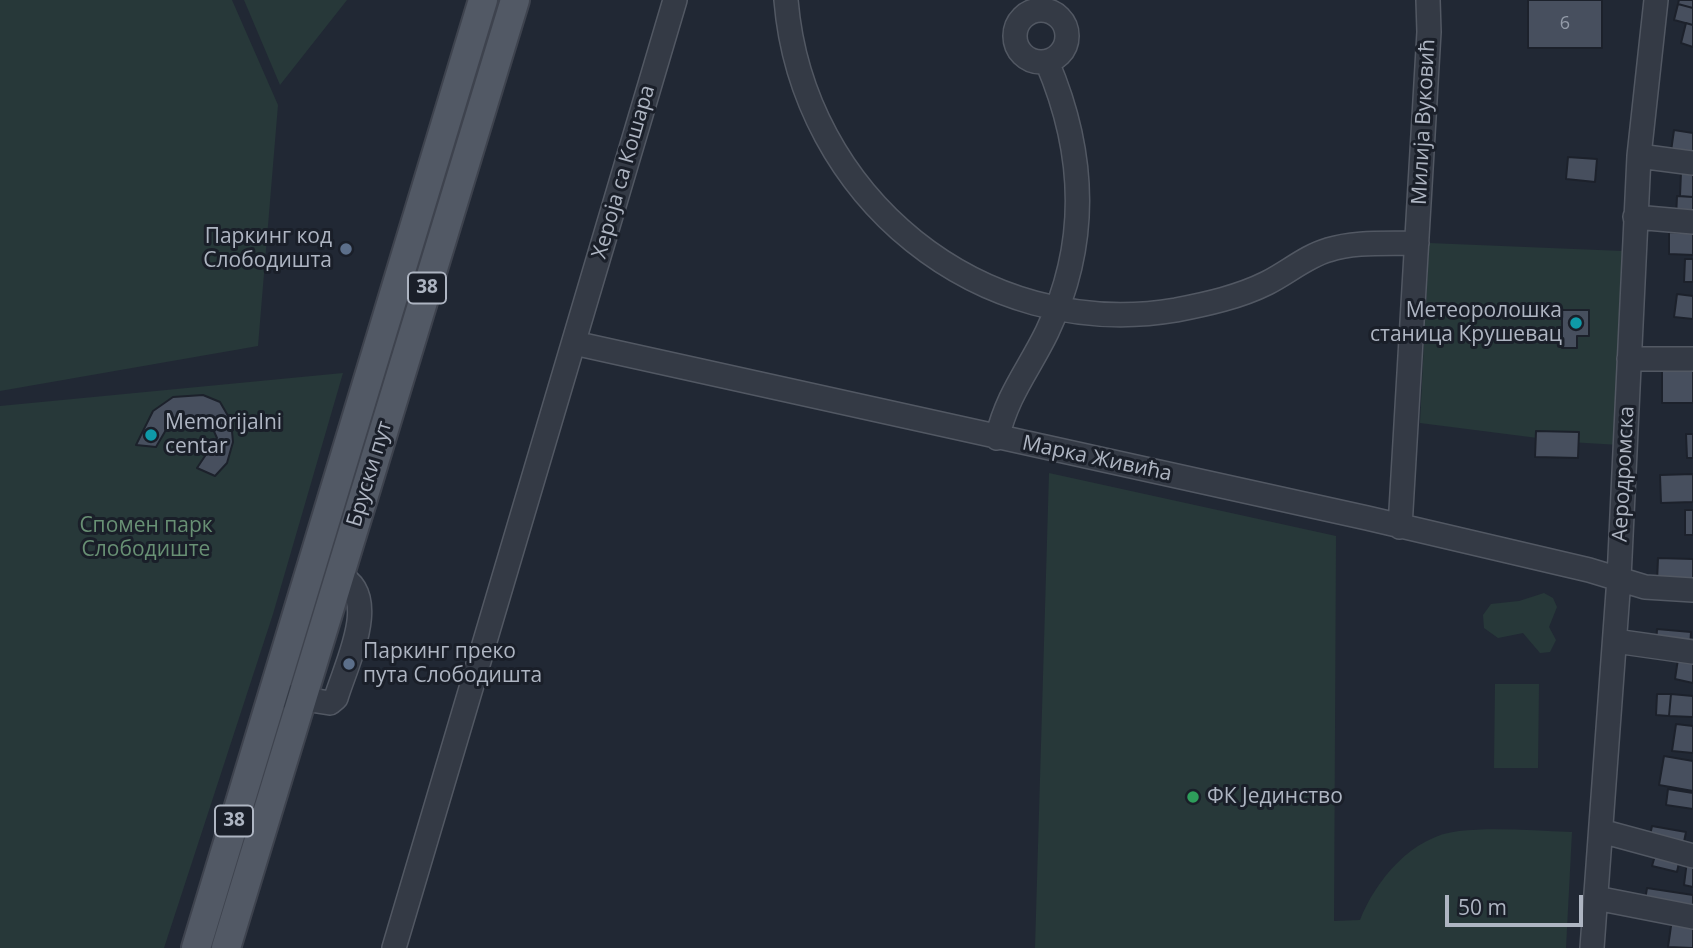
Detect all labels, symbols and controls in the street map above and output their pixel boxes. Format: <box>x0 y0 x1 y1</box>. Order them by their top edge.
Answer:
house number: 6 <box>1560 13 1570 35</box>
street label: Милија Вуковић <box>1407 39 1441 205</box>
street label: Хероја са Кошара <box>587 82 661 262</box>
place label: Паркинг код Слободишта <box>203 224 332 274</box>
marker: Паркинг код Слободишта <box>338 241 354 257</box>
road number: 38 <box>408 272 446 304</box>
place label: Метеоролошка станица Крушевац <box>1370 298 1562 348</box>
marker: Метеоролошка станица Крушевац <box>1568 315 1584 331</box>
street label: Аеродромска <box>1608 405 1640 543</box>
place label: Memorijalni centar <box>165 410 282 460</box>
street label: Бруски пут <box>342 418 398 530</box>
marker: Memorijalni centar <box>143 427 159 443</box>
street label: Марка Живића <box>1020 431 1174 487</box>
park label: Спомен парк Слободиште <box>79 513 213 563</box>
place label: Паркинг преко пута Слободишта <box>363 639 542 689</box>
marker: Паркинг преко пута Слободишта <box>341 656 357 672</box>
place label: ФК Јединство <box>1207 784 1343 810</box>
marker: ФК Јединство <box>1185 789 1201 805</box>
road number: 38 <box>215 806 253 836</box>
scale bar <box>1448 881 1586 925</box>
text: 50 m <box>1458 893 1507 921</box>

